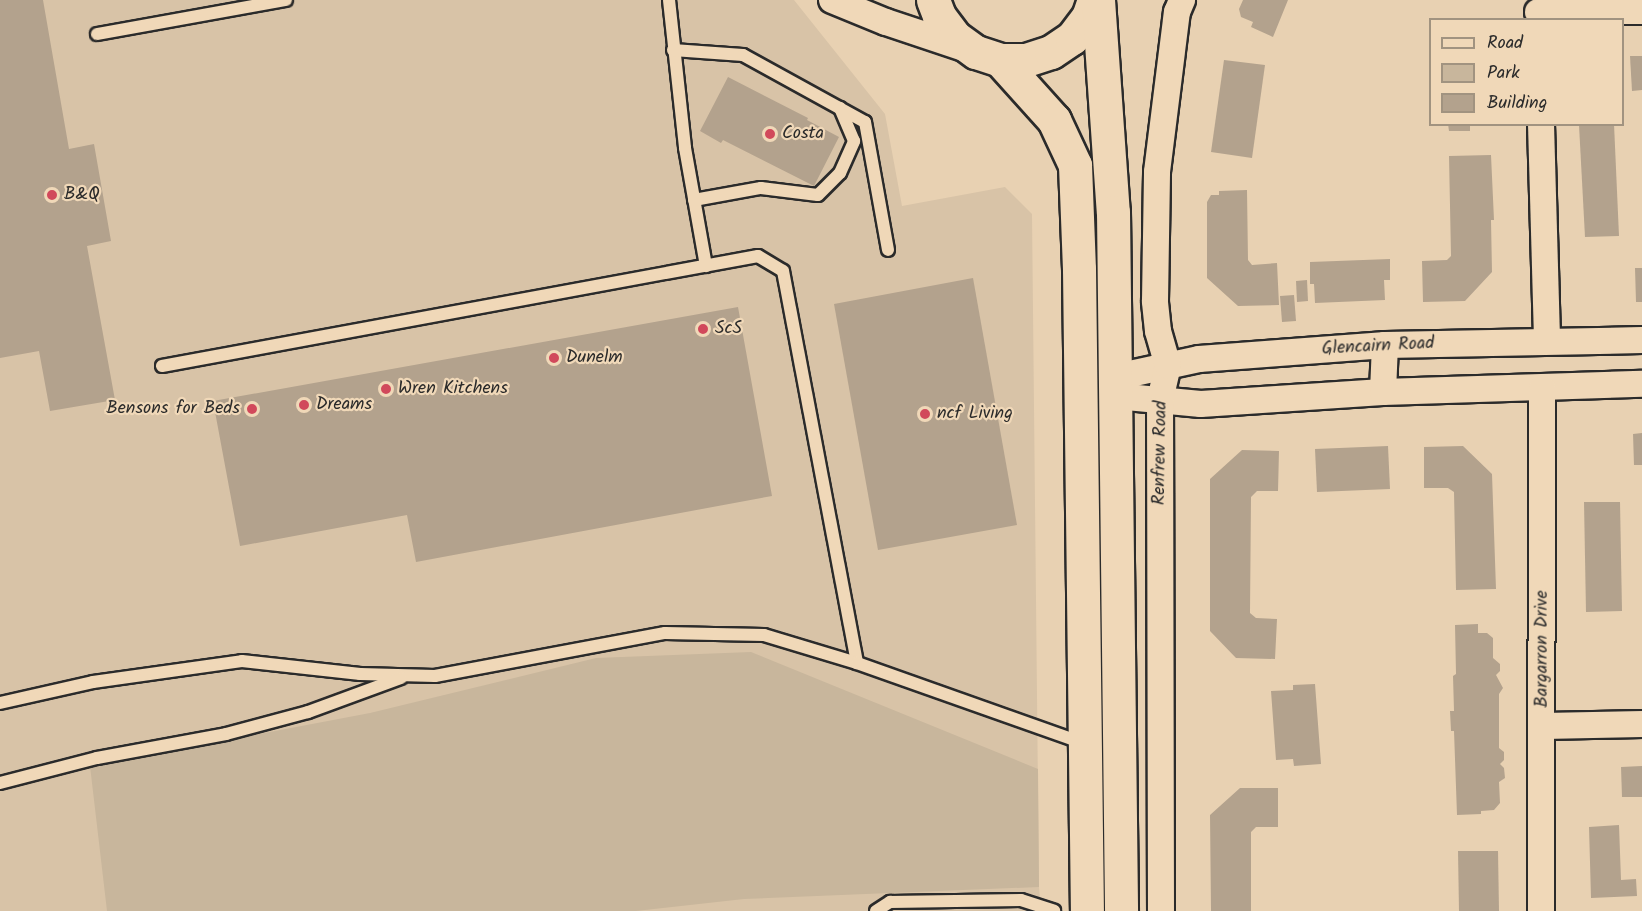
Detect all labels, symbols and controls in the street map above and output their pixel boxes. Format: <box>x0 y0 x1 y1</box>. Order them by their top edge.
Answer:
legend <box>1429 18 1624 126</box>
text: Road <box>1487 29 1523 58</box>
text: Park <box>1487 59 1520 88</box>
text: Building <box>1487 89 1547 118</box>
place label: Costa <box>782 123 824 145</box>
marker: Costa <box>763 127 777 141</box>
place label: B&Q <box>64 184 100 206</box>
marker: B&Q <box>45 188 59 202</box>
place label: ScS <box>715 318 742 340</box>
marker: ScS <box>696 322 710 336</box>
street label: Glencairn Road <box>1321 333 1435 361</box>
place label: Dunelm <box>566 347 623 369</box>
marker: Dunelm <box>547 351 561 365</box>
place label: Wren Kitchens <box>398 378 508 400</box>
marker: Wren Kitchens <box>379 382 393 396</box>
place label: Dreams <box>316 394 372 416</box>
place label: Bensons for Beds <box>106 398 240 420</box>
marker: Dreams <box>297 398 311 412</box>
street label: Renfrew Road <box>1149 401 1173 505</box>
marker: Bensons for Beds <box>245 402 259 416</box>
place label: ncf Living <box>937 403 1013 425</box>
marker: ncf Living <box>918 407 932 421</box>
street label: Bargarron Drive <box>1532 590 1554 708</box>

